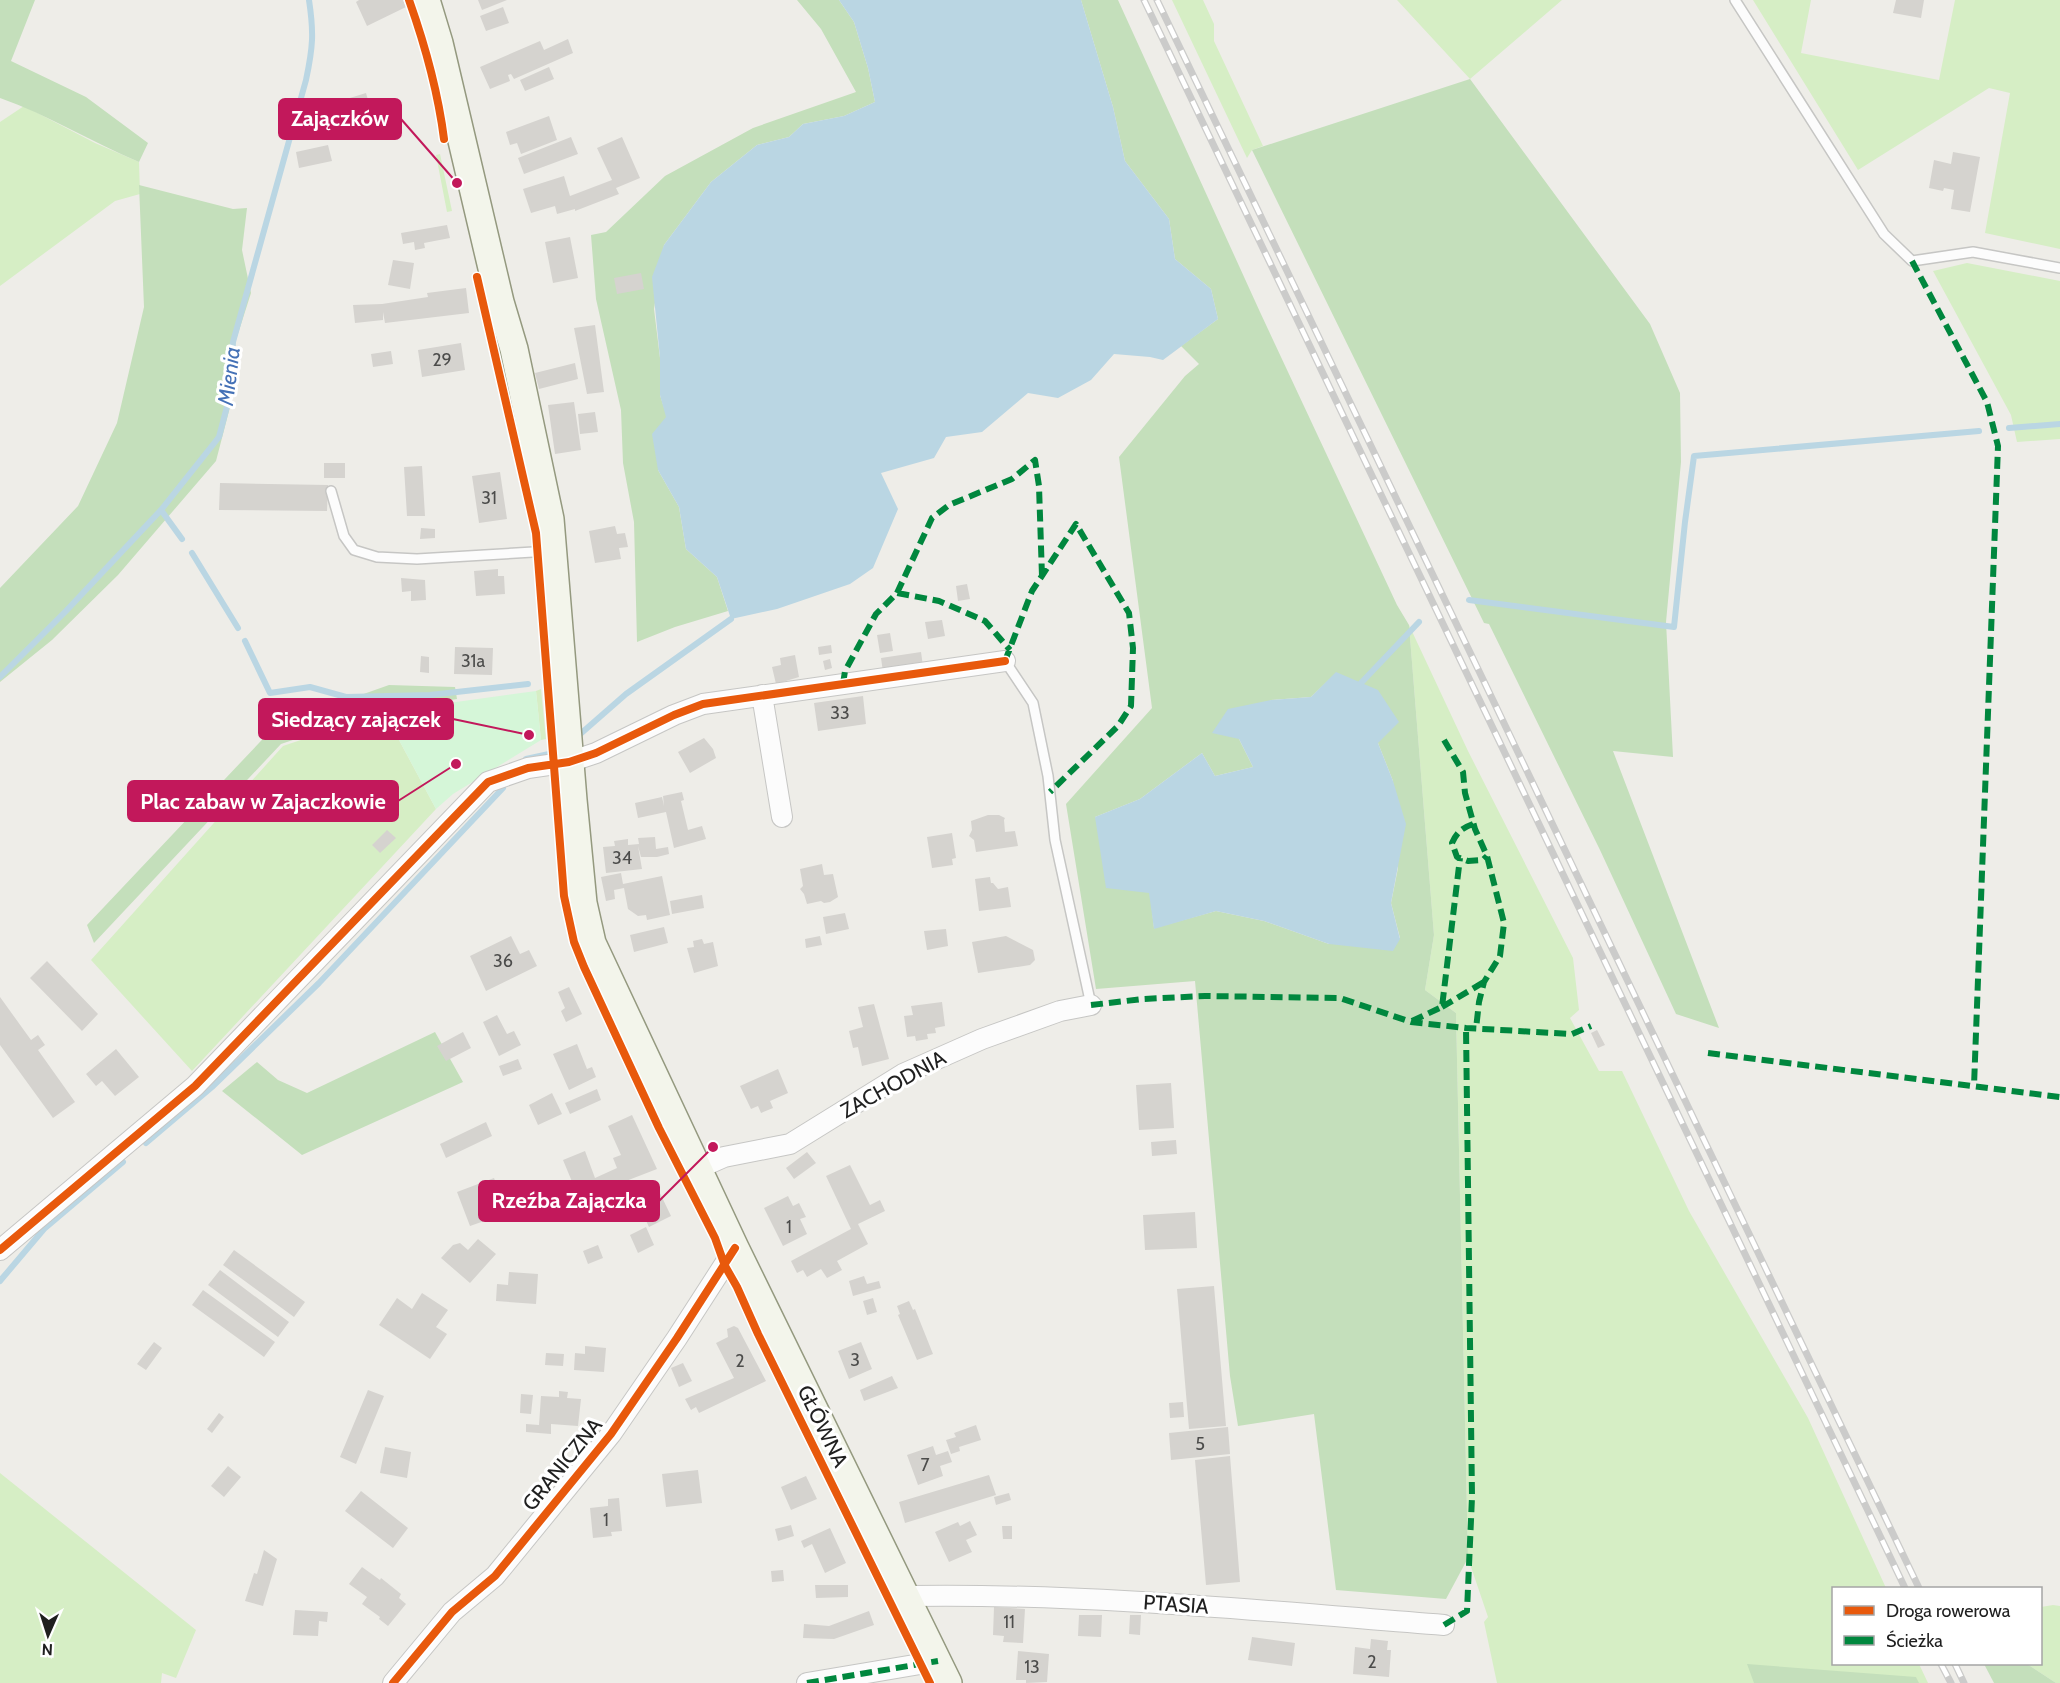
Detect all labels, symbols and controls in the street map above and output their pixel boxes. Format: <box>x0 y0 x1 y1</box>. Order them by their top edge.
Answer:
callout: Zajączków <box>279 99 401 139</box>
text: Zajączków <box>291 105 389 132</box>
water label: Mienia <box>212 345 246 408</box>
house number: 29 <box>432 349 452 371</box>
house number: 31 <box>481 487 497 509</box>
house number: 31a <box>461 650 485 672</box>
callout: Siedzący zajączek <box>259 699 453 739</box>
house number: 33 <box>830 702 850 724</box>
text: Siedzący zajączek <box>271 706 441 733</box>
callout: Plac zabaw w Zajaczkowie <box>128 781 398 821</box>
text: Plac zabaw w Zajaczkowie <box>140 788 386 815</box>
house number: 34 <box>612 847 632 869</box>
house number: 36 <box>493 950 513 972</box>
street label: ZACHODNIA <box>836 1045 950 1123</box>
callout: Rzeźba Zajączka <box>479 1181 659 1221</box>
text: Rzeźba Zajączka <box>491 1187 647 1214</box>
house number: 1 <box>786 1216 792 1238</box>
house number: 3 <box>850 1349 860 1371</box>
house number: 2 <box>735 1350 745 1372</box>
street label: GŁÓWNA <box>792 1381 854 1471</box>
street label: GRANICZNA <box>517 1413 607 1515</box>
house number: 5 <box>1195 1433 1205 1455</box>
house number: 7 <box>920 1454 930 1476</box>
house number: 1 <box>603 1509 609 1531</box>
legend <box>1832 1587 2042 1665</box>
street label: PTASIA <box>1142 1589 1210 1619</box>
text: Droga rowerowa <box>1886 1600 2011 1622</box>
north arrow <box>18 1605 78 1665</box>
house number: 11 <box>1003 1611 1015 1633</box>
text: Ścieżka <box>1886 1630 1943 1652</box>
text: N <box>41 1640 53 1659</box>
house number: 2 <box>1367 1651 1377 1673</box>
house number: 13 <box>1024 1656 1040 1678</box>

